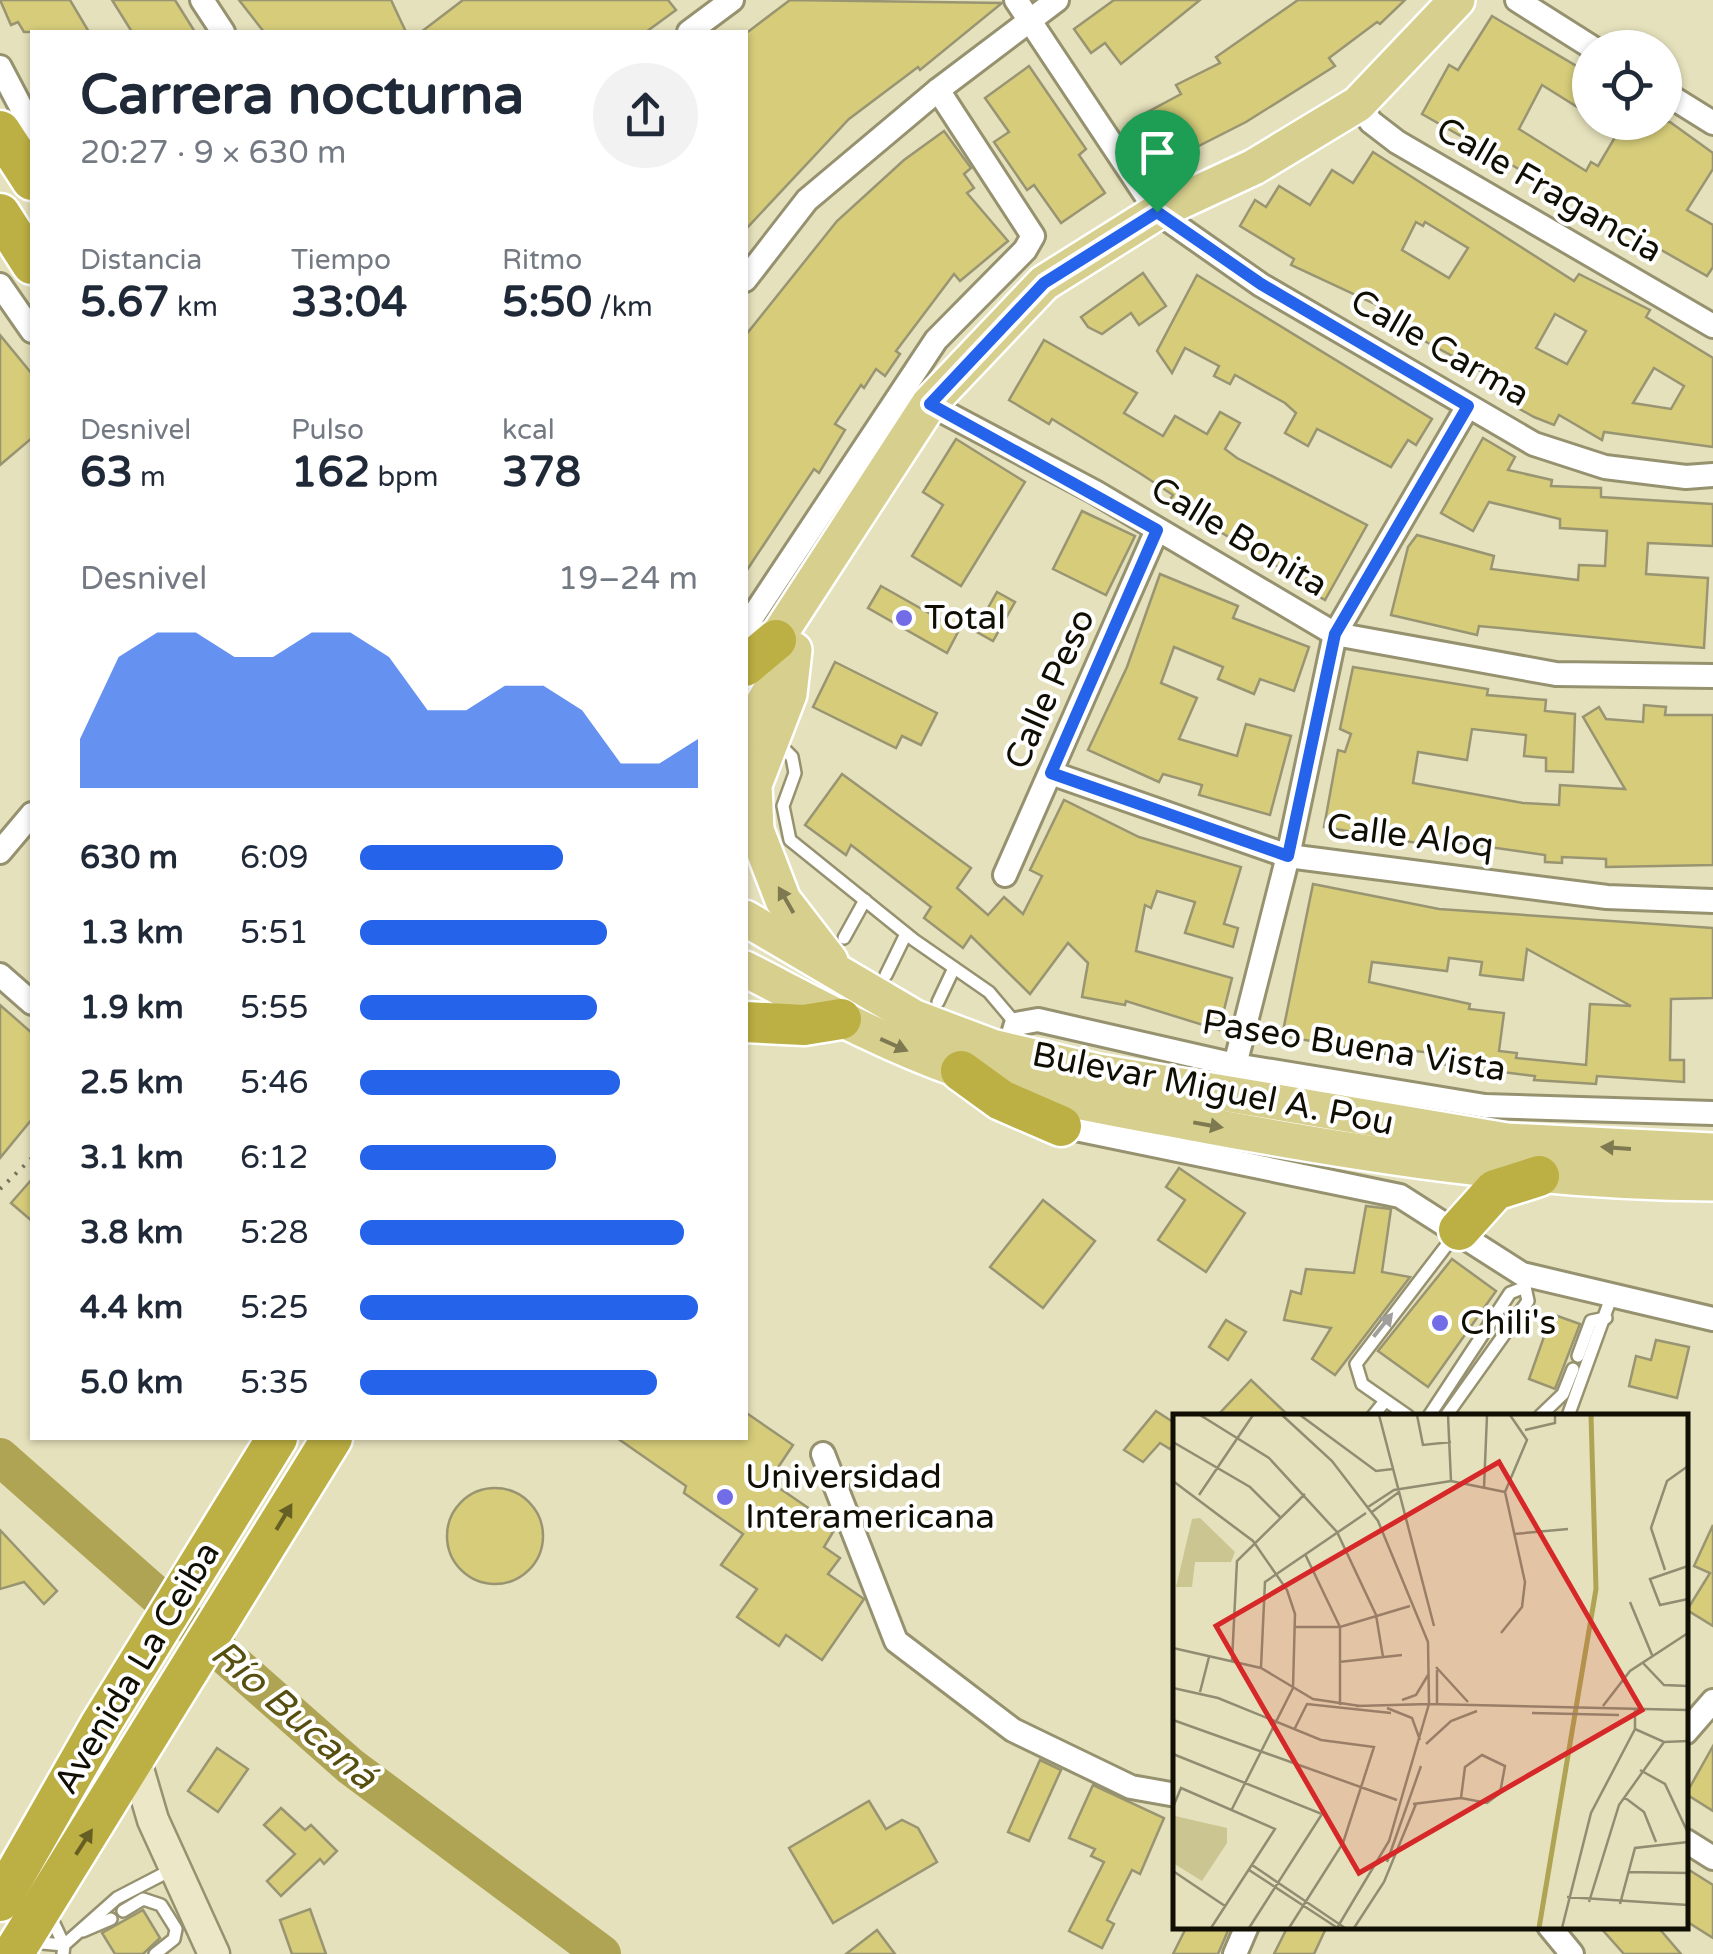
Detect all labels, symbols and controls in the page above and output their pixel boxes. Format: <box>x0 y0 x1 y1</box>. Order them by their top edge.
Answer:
map controls <box>1572 30 1682 140</box>
button: locate <box>1572 30 1682 140</box>
text: Carrera nocturna <box>80 63 524 129</box>
button: share <box>593 63 698 168</box>
street label: Calle Fragancia <box>1429 108 1669 272</box>
pin <box>1115 110 1200 213</box>
icon: arrive <box>1130 125 1185 180</box>
text: 20:27 · 9 × 630 m <box>80 134 346 172</box>
text: Distancia <box>80 243 202 277</box>
text: Tiempo <box>291 243 391 277</box>
text: Ritmo <box>502 243 582 277</box>
text: 5.67 <box>80 277 170 328</box>
text: 33:04 <box>291 277 407 328</box>
text: 5:50 <box>502 277 592 328</box>
street label: Calle Carma <box>1343 280 1537 416</box>
text: km <box>170 290 218 324</box>
text: /km <box>592 290 653 324</box>
text: Desnivel <box>80 413 191 447</box>
text: Pulso <box>291 413 364 447</box>
text: kcal <box>502 413 555 447</box>
text: 63 <box>80 447 133 498</box>
text: 162 <box>291 447 370 498</box>
text: 378 <box>502 447 581 498</box>
text: m <box>133 460 166 494</box>
text: bpm <box>370 460 438 494</box>
street label: Calle Bonita <box>1143 468 1335 606</box>
text: Desnivel <box>80 560 207 598</box>
text: 19–24 m <box>558 560 698 598</box>
place label: Total <box>924 597 1006 639</box>
street label: Calle Peso <box>996 602 1104 776</box>
marker: Total <box>893 607 915 629</box>
street label: Calle Aloq <box>1324 805 1496 867</box>
text: 630 m <box>80 839 178 877</box>
text: 6:09 <box>240 839 309 877</box>
one-way arrow <box>777 886 795 914</box>
text: 1.3 km <box>80 914 184 952</box>
text: 5:51 <box>240 914 309 952</box>
text: 1.9 km <box>80 989 184 1027</box>
text: 5:55 <box>240 989 309 1027</box>
street label: Paseo Buena Vista <box>1199 1001 1509 1091</box>
street label: Bulevar Miguel A. Pou <box>1029 1033 1397 1145</box>
one-way arrow <box>879 1037 909 1053</box>
text: 2.5 km <box>80 1064 184 1102</box>
text: 5:46 <box>240 1064 309 1102</box>
one-way arrow <box>1193 1118 1224 1134</box>
text: 3.1 km <box>80 1139 184 1177</box>
text: 6:12 <box>240 1139 309 1177</box>
one-way arrow <box>1599 1140 1631 1156</box>
text: 3.8 km <box>80 1214 184 1252</box>
text: 5:28 <box>240 1214 309 1252</box>
text: 4.4 km <box>80 1289 183 1327</box>
text: 5:25 <box>240 1289 309 1327</box>
place label: Chili's <box>1460 1302 1556 1344</box>
one-way arrow <box>1372 1312 1393 1337</box>
marker: Chili's <box>1429 1312 1451 1334</box>
text: 5.0 km <box>80 1364 183 1402</box>
text: 5:35 <box>240 1364 309 1402</box>
inset map <box>1173 1414 1688 1929</box>
place label: Universidad Interamericana <box>745 1456 995 1538</box>
marker: Universidad Interamericana <box>714 1486 736 1508</box>
one-way arrow <box>275 1503 292 1531</box>
street label: Avenida La Ceiba <box>45 1534 229 1802</box>
water label: Río Bucaná <box>202 1630 388 1801</box>
one-way arrow <box>75 1828 93 1856</box>

